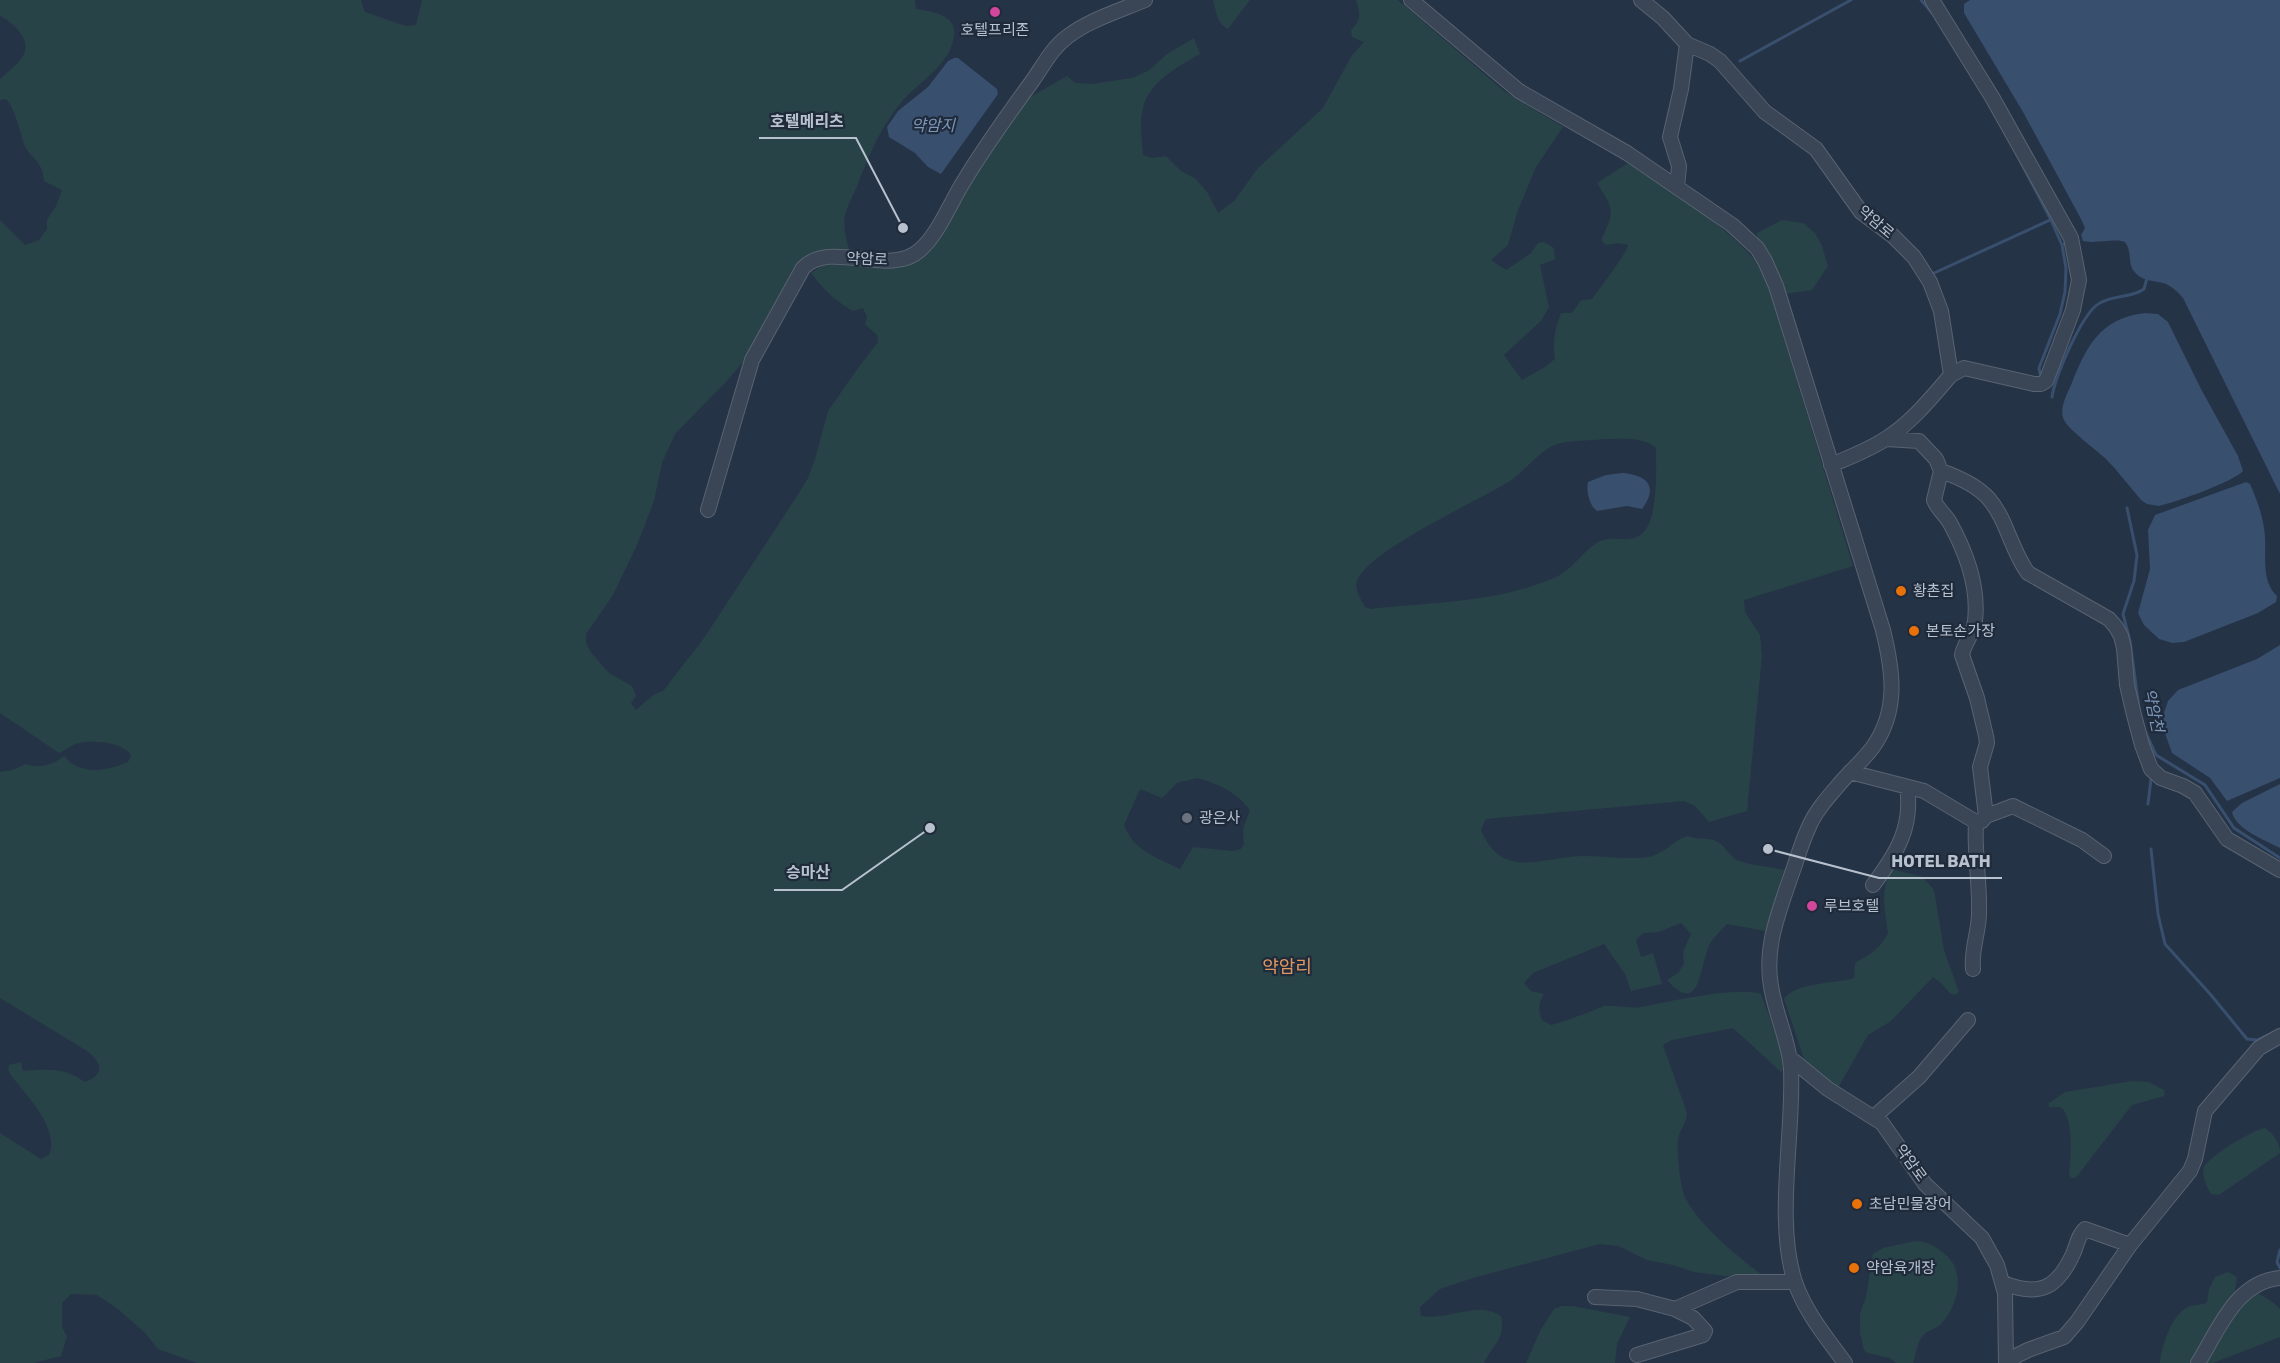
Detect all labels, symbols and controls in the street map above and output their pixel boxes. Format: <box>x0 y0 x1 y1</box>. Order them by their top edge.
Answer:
marker: 호텔프리존 <box>988 5 1002 19</box>
place label: 호텔프리존 <box>960 21 1030 39</box>
callout: 호텔메리츠 <box>759 104 856 138</box>
text: 호텔메리츠 <box>770 112 844 131</box>
water label: 약암지 <box>911 116 956 135</box>
street label: 약암로 <box>1854 202 1898 242</box>
street label: 약암로 <box>846 249 888 269</box>
place label: 황촌집 <box>1913 582 1954 600</box>
marker: 황촌집 <box>1894 584 1908 598</box>
place label: 본토손가장 <box>1926 622 1995 640</box>
marker: 본토손가장 <box>1907 624 1921 638</box>
water label: 약암천 <box>2140 687 2168 736</box>
place label: 광은사 <box>1199 809 1241 827</box>
marker: 광은사 <box>1180 811 1194 825</box>
callout: HOTEL BATH <box>1879 844 2002 878</box>
text: HOTEL BATH <box>1891 852 1991 871</box>
callout: 승마산 <box>774 856 842 890</box>
text: 승마산 <box>786 863 830 882</box>
place label: 루브호텔 <box>1824 897 1879 915</box>
marker: 루브호텔 <box>1805 899 1819 913</box>
district label: 약암리 <box>1262 956 1312 978</box>
street label: 약암로 <box>1892 1141 1930 1185</box>
place label: 초담민물장어 <box>1869 1195 1952 1213</box>
marker: 초담민물장어 <box>1850 1197 1864 1211</box>
place label: 약암육개장 <box>1866 1259 1935 1277</box>
marker: 약암육개장 <box>1847 1261 1861 1275</box>

